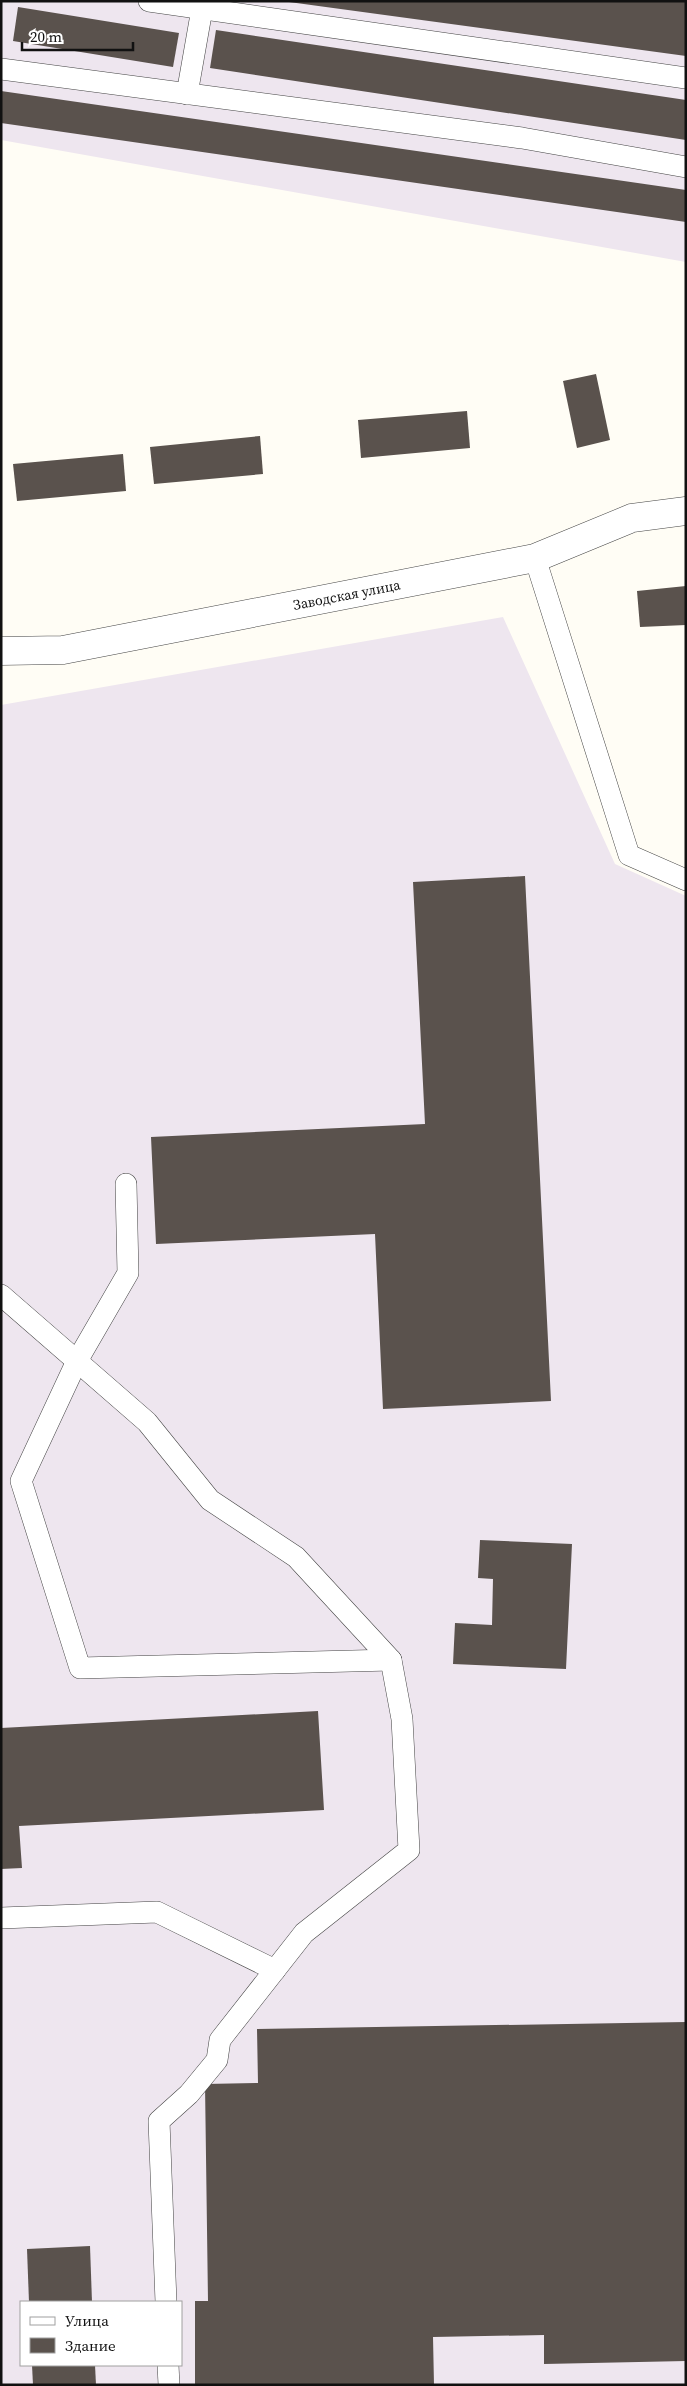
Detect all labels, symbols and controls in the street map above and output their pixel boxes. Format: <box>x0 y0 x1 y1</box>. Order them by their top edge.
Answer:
scale bar <box>22 20 134 52</box>
text: 20 m <box>30 26 62 47</box>
street label: Заводская улица <box>291 574 403 615</box>
legend <box>20 2301 182 2366</box>
text: Улица <box>65 2310 109 2331</box>
text: Здание <box>65 2335 116 2356</box>

